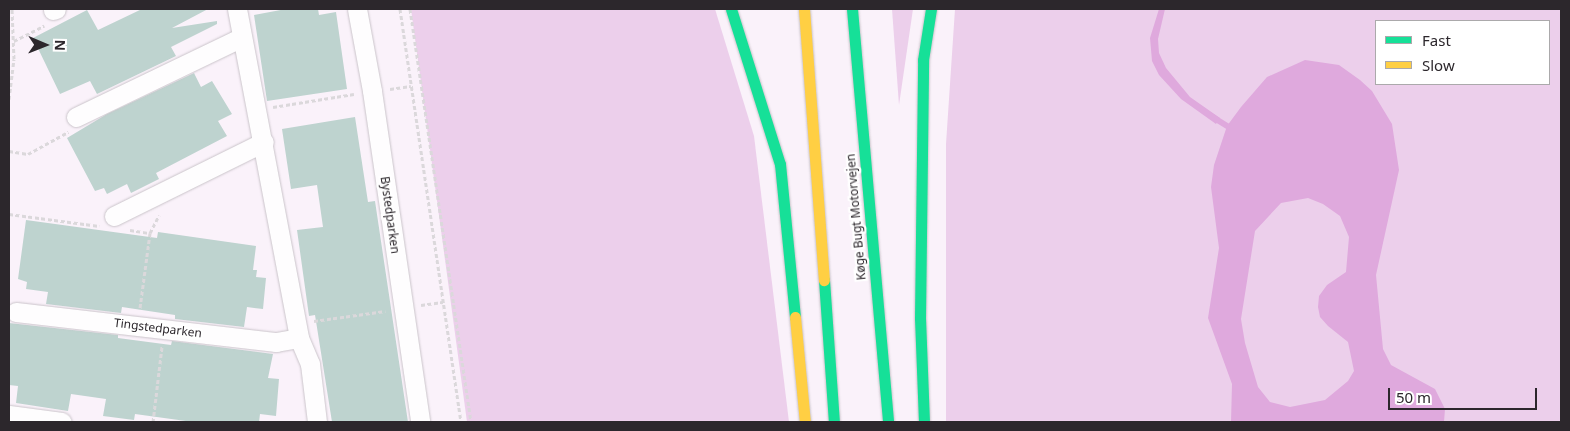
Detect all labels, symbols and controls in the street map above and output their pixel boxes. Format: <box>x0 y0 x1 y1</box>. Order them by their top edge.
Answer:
north arrow <box>20 20 70 70</box>
legend <box>1375 20 1550 85</box>
text: Fast <box>1422 30 1451 50</box>
text: N <box>51 39 70 51</box>
text: Slow <box>1422 55 1455 75</box>
street label: Køge Bugt Motorvejen <box>843 153 869 281</box>
street label: Bystedparken <box>377 175 403 255</box>
street label: Tingstedparken <box>113 315 203 341</box>
scale bar <box>1390 378 1539 410</box>
text: 50 m <box>1396 387 1431 407</box>

